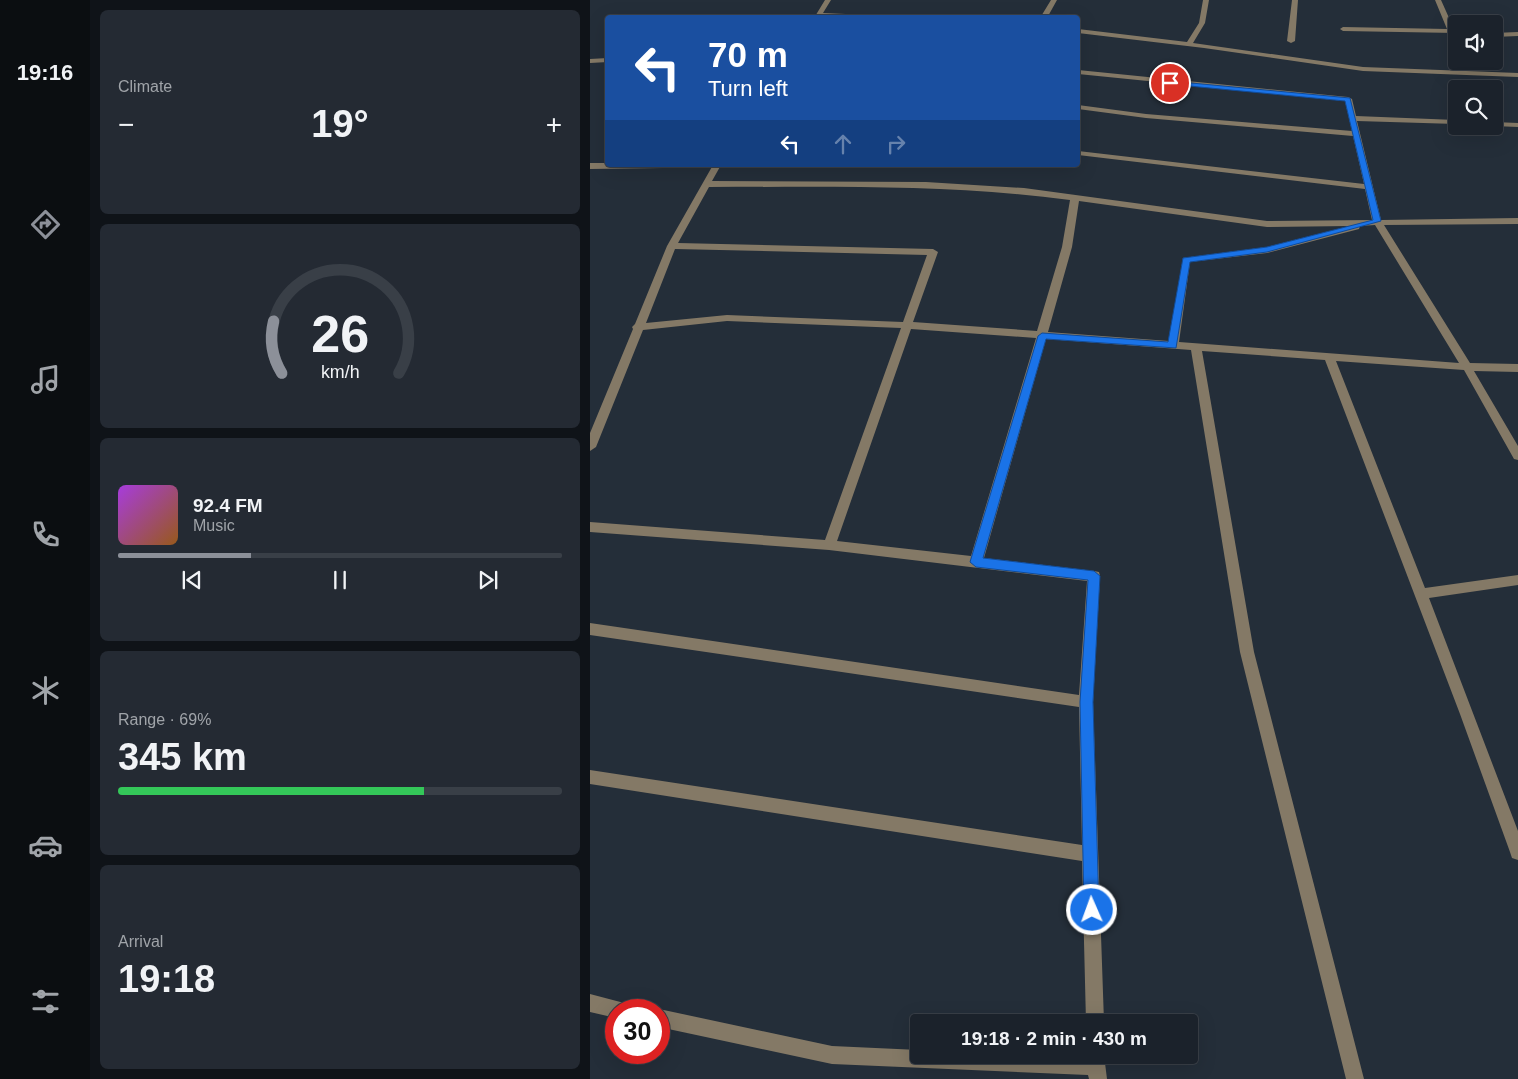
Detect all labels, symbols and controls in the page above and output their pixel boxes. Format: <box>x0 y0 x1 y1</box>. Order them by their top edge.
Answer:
map controls <box>1448 15 1503 135</box>
button: sound <box>1448 15 1503 70</box>
icon: left <box>625 35 690 100</box>
text: 70 m <box>708 35 788 74</box>
text: 19:16 <box>17 60 73 85</box>
pin <box>1149 62 1191 104</box>
icon: arrive <box>1156 69 1184 97</box>
text: Turn left <box>708 76 788 101</box>
text: Climate <box>118 78 172 95</box>
button: search <box>1448 80 1503 135</box>
text: 19° <box>311 103 369 145</box>
text: − <box>118 109 134 140</box>
text: + <box>546 109 562 140</box>
icon: left <box>776 130 804 158</box>
icon: ahead <box>829 130 857 158</box>
icon: right <box>882 130 910 158</box>
icon: directions <box>28 207 63 242</box>
text: 26 <box>311 305 369 363</box>
icon: music <box>28 362 63 397</box>
text: km/h <box>321 362 359 382</box>
text: 92.4 FM <box>193 495 263 516</box>
icon: phone <box>28 517 63 552</box>
text: Music <box>193 517 235 534</box>
icon: previous <box>178 566 206 594</box>
icon: pause <box>326 566 354 594</box>
icon: next <box>474 566 502 594</box>
icon: climate <box>28 673 63 708</box>
text: Range · 69% <box>118 711 211 728</box>
text: 345 km <box>118 736 247 778</box>
icon: car <box>28 828 63 863</box>
position arrow <box>1065 883 1117 935</box>
text: Arrival <box>118 933 163 950</box>
text: 19:18 <box>118 958 215 1000</box>
icon: filters <box>28 984 63 1019</box>
speed limit sign: 30 <box>605 999 670 1064</box>
text: 19:18 · 2 min · 430 m <box>961 1028 1147 1049</box>

